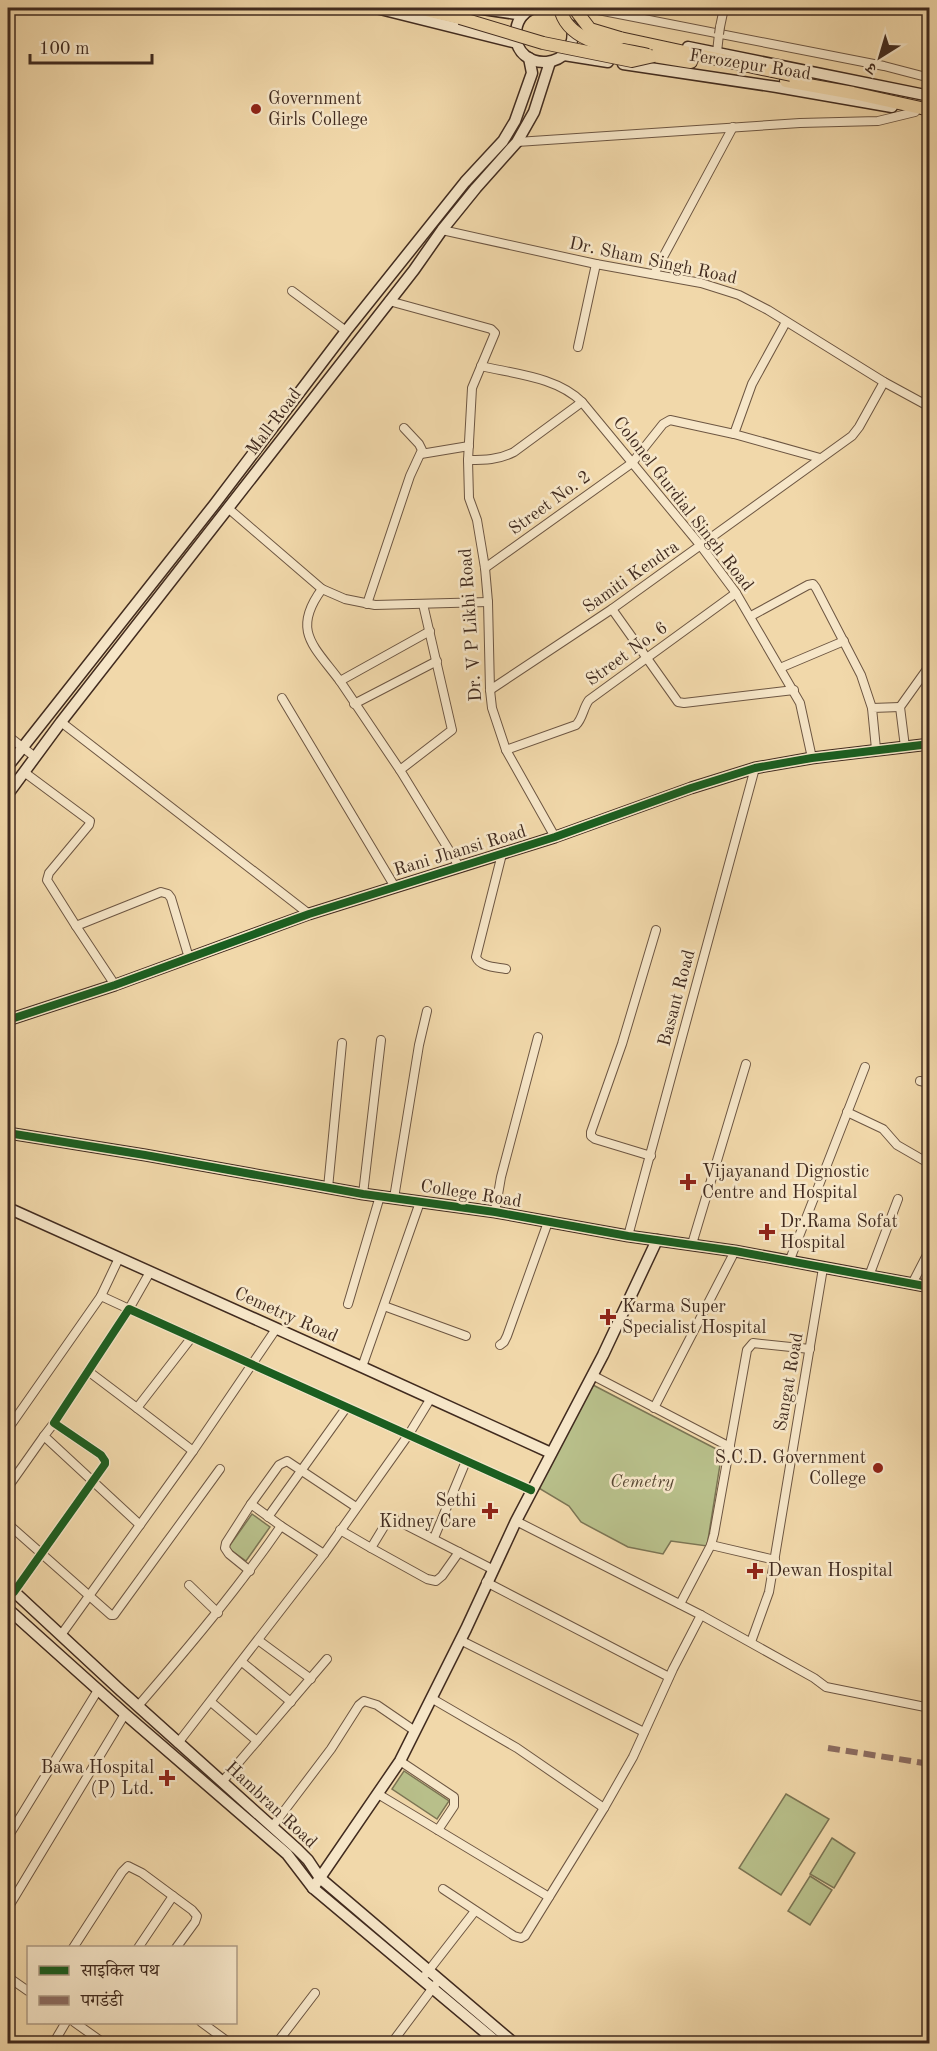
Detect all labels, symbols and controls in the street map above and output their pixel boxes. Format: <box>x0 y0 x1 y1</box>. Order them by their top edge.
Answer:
scale bar <box>30 27 152 65</box>
north arrow <box>850 27 910 87</box>
text: 100 m <box>39 40 90 58</box>
street label: Ferozepur Road <box>688 46 812 84</box>
text: उ <box>863 57 881 77</box>
place label: Government Girls College <box>268 90 368 129</box>
marker: Government Girls College <box>249 102 263 116</box>
street label: Dr. Sham Singh Road <box>567 234 739 288</box>
street label: Mall Road <box>243 385 305 459</box>
street label: Colonel Gurdial Singh Road <box>609 413 757 595</box>
street label: Street No. 2 <box>506 467 594 539</box>
street label: Samiti Kendra <box>580 537 682 617</box>
street label: Dr. V P Likhi Road <box>457 548 485 702</box>
street label: Street No. 6 <box>583 618 671 690</box>
street label: Rani Jhansi Road <box>392 822 528 880</box>
street label: Basant Road <box>655 948 699 1048</box>
place label: Vijayanand Dignostic Centre and Hospital <box>702 1163 869 1202</box>
marker: Vijayanand Dignostic Centre and Hospital <box>679 1173 697 1191</box>
street label: College Road <box>419 1177 523 1211</box>
place label: Dr.Rama Sofat Hospital <box>780 1213 898 1252</box>
marker: Dr.Rama Sofat Hospital <box>758 1223 776 1241</box>
street label: Cemetry Road <box>232 1284 340 1346</box>
place label: Karma Super Specialist Hospital <box>622 1298 767 1337</box>
marker: Karma Super Specialist Hospital <box>599 1308 617 1326</box>
street label: Sangat Road <box>771 1331 807 1433</box>
place label: S.C.D. Government College <box>715 1449 866 1488</box>
marker: S.C.D. Government College <box>871 1461 885 1475</box>
park label: Cemetry <box>610 1473 675 1491</box>
place label: Sethi Kidney Care <box>379 1492 476 1531</box>
marker: Sethi Kidney Care <box>481 1502 499 1520</box>
marker: Dewan Hospital <box>746 1562 764 1580</box>
place label: Dewan Hospital <box>768 1562 893 1580</box>
street label: Hambran Road <box>222 1758 320 1852</box>
place label: Bawa Hospital (P) Ltd. <box>41 1759 154 1798</box>
marker: Bawa Hospital (P) Ltd. <box>158 1769 176 1787</box>
legend <box>27 1946 237 2024</box>
text: साइकिल पथ <box>80 1960 161 1980</box>
text: पगडंडी <box>80 1989 124 2010</box>

